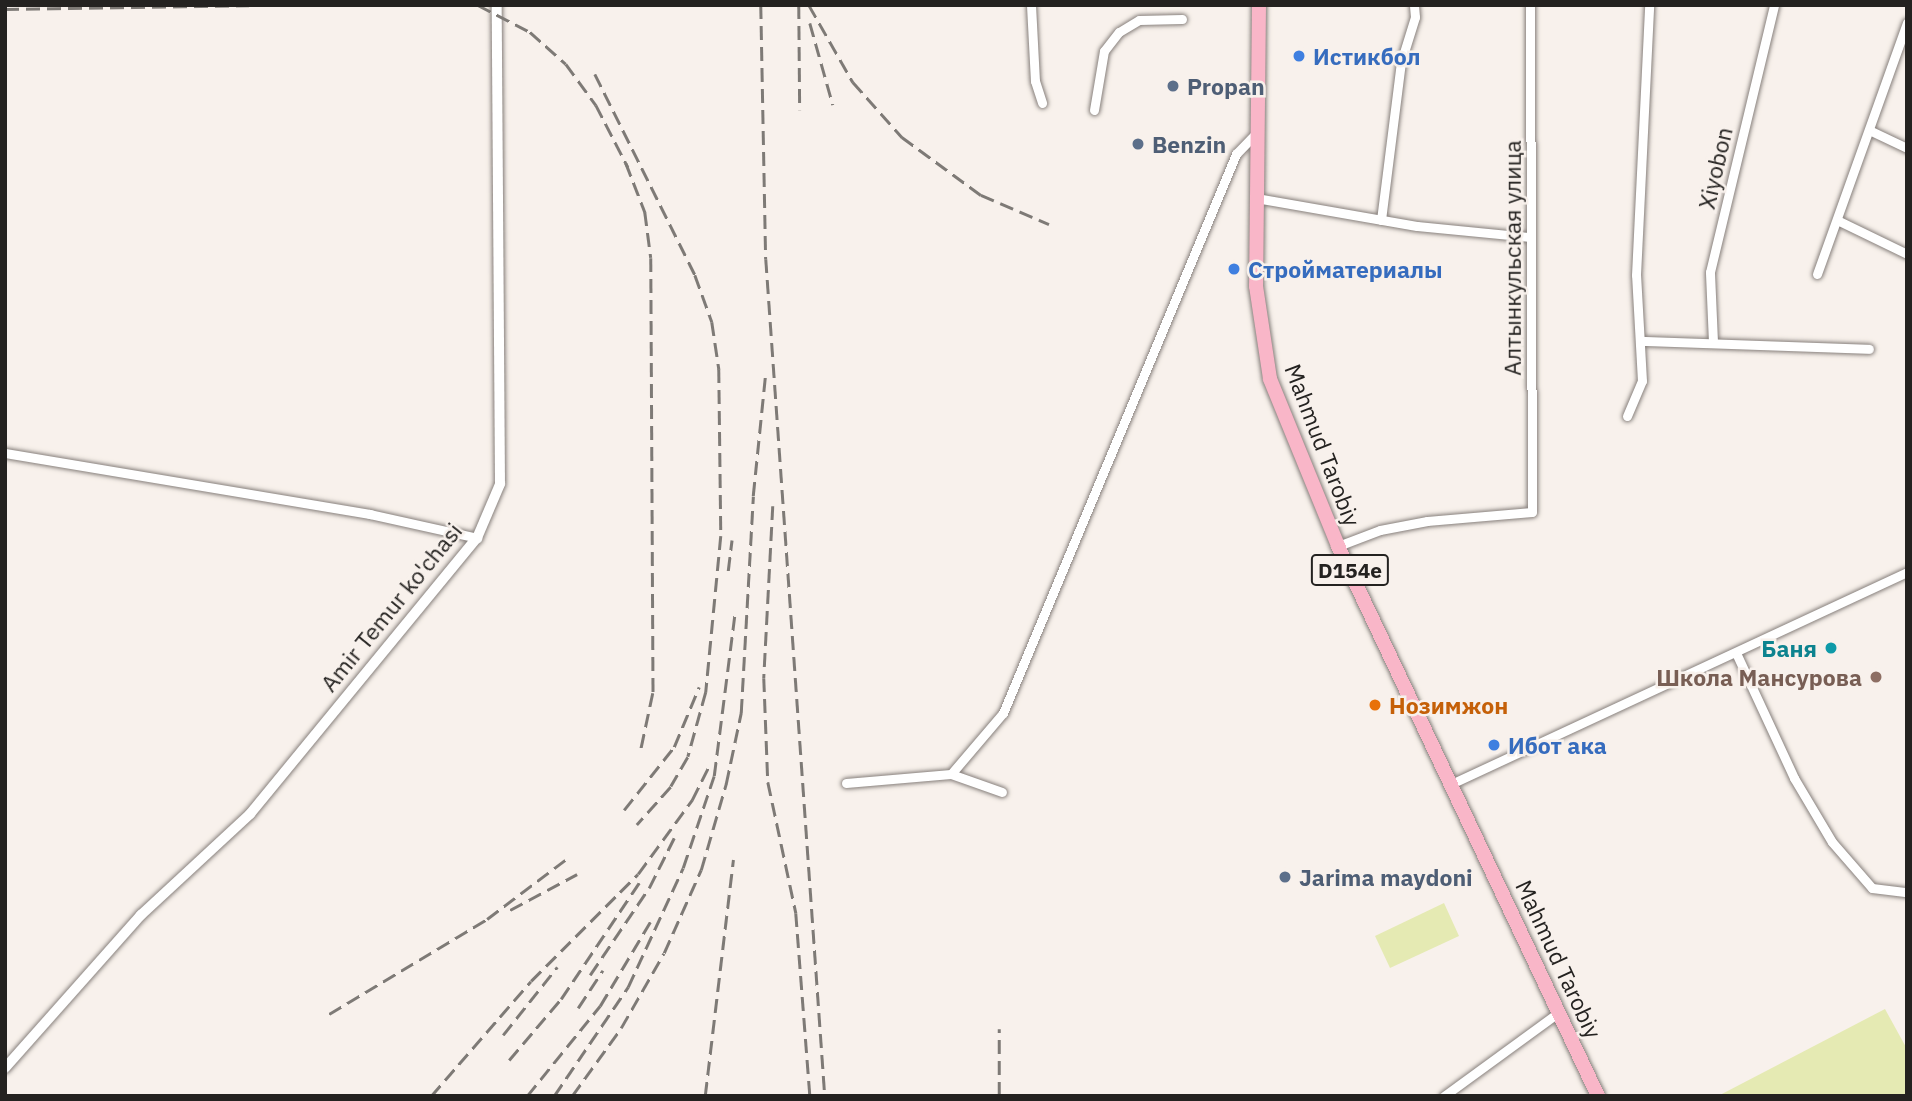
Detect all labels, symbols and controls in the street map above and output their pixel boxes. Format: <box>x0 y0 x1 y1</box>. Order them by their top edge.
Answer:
place label: Истикбол <box>1313 42 1421 70</box>
marker: Истикбол <box>1291 48 1307 64</box>
place label: Propan <box>1187 72 1265 100</box>
marker: Propan <box>1165 78 1181 94</box>
street label: Xiyobon <box>1692 124 1738 212</box>
place label: Benzin <box>1152 130 1226 158</box>
marker: Benzin <box>1130 136 1146 152</box>
street label: Алтынкульская улица <box>1498 140 1526 376</box>
place label: Стройматериалы <box>1248 255 1443 283</box>
marker: Стройматериалы <box>1226 261 1242 277</box>
street label: Mahmud Tarobiy <box>1279 360 1367 530</box>
street label: Amir Temur ko'chasi <box>315 517 467 697</box>
road number: D154e <box>1310 552 1390 588</box>
place label: Баня <box>1761 634 1817 662</box>
marker: Баня <box>1823 640 1839 656</box>
place label: Школа Мансурова <box>1656 663 1862 691</box>
marker: Школа Мансурова <box>1868 669 1884 685</box>
place label: Нозимжон <box>1389 691 1508 719</box>
marker: Нозимжон <box>1367 697 1383 713</box>
place label: Ибот ака <box>1508 731 1607 759</box>
marker: Ибот ака <box>1486 737 1502 753</box>
place label: Jarima maydoni <box>1299 863 1473 891</box>
marker: Jarima maydoni <box>1277 869 1293 885</box>
street label: Mahmud Tarobiy <box>1510 875 1608 1043</box>

